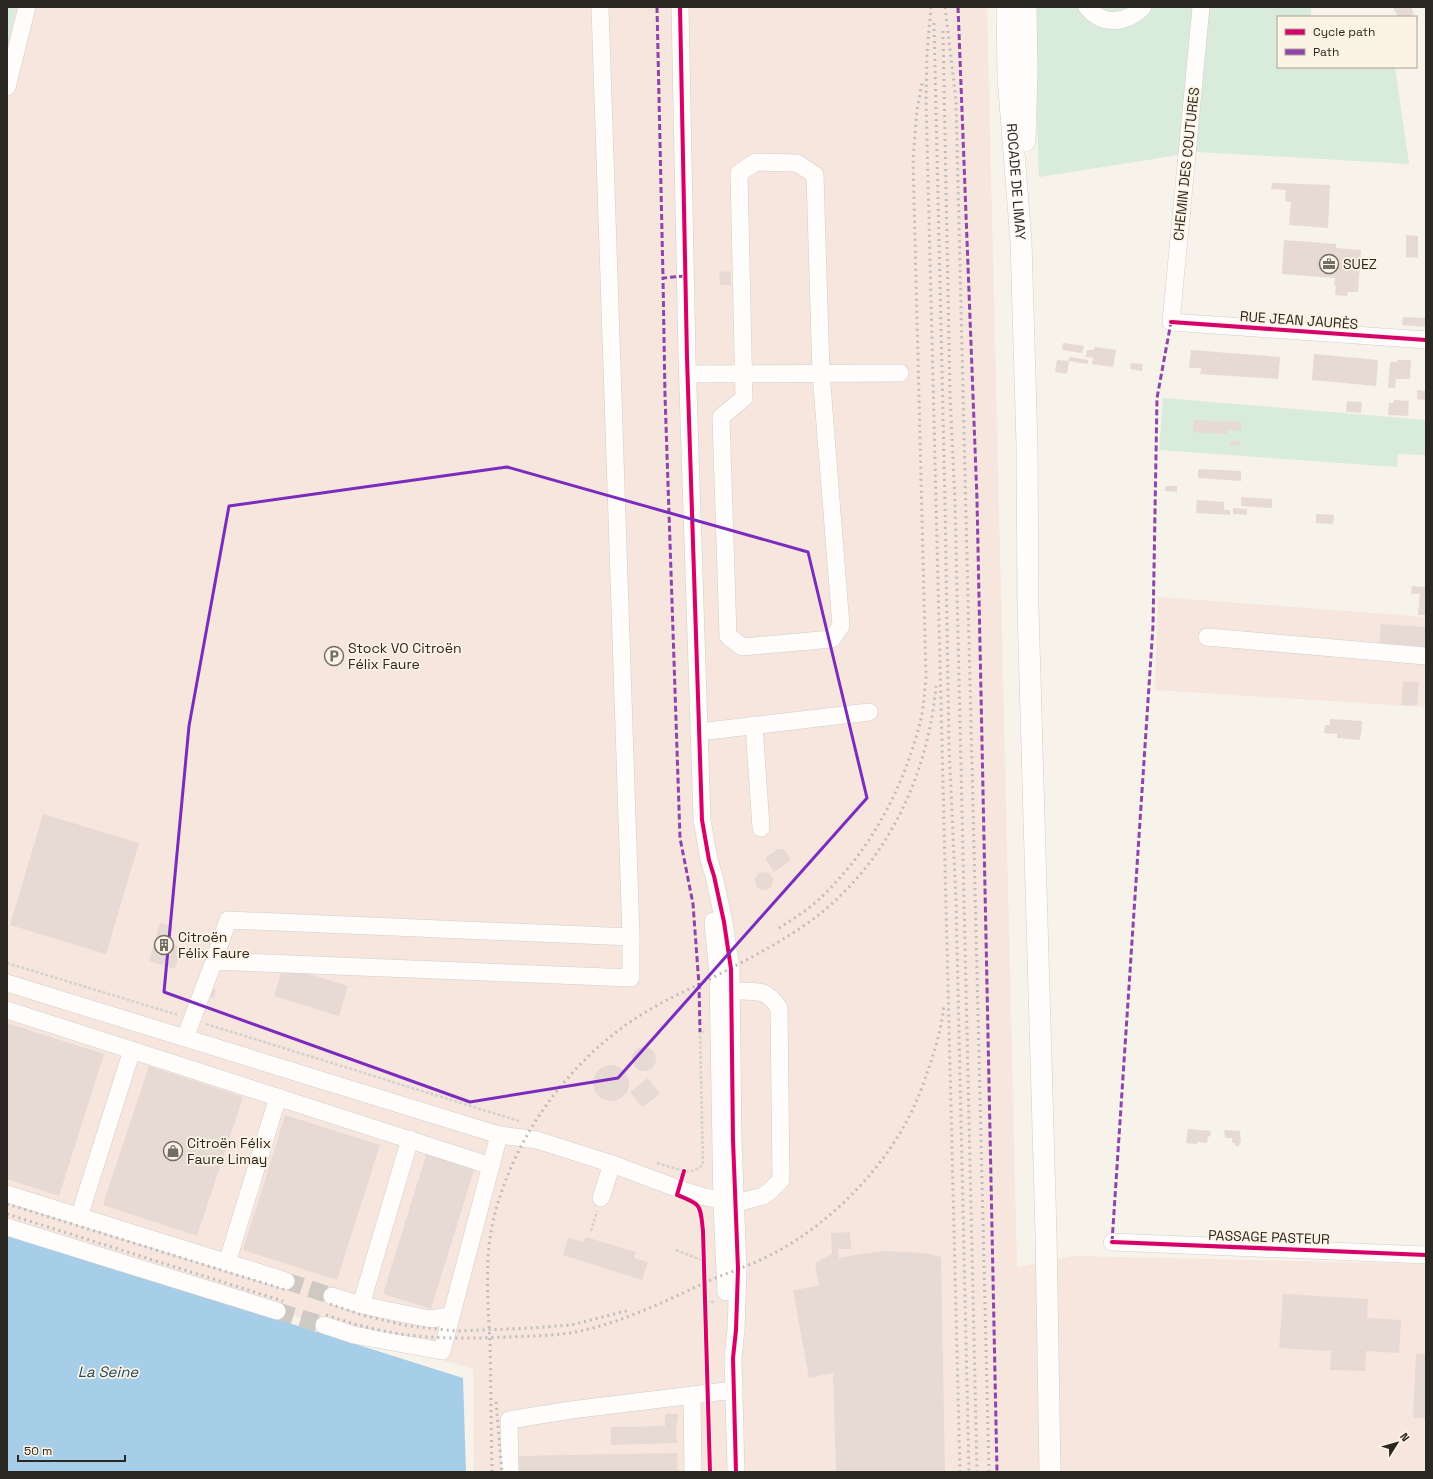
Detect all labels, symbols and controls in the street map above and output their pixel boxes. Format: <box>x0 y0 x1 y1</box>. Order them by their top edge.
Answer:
legend <box>1277 16 1417 68</box>
text: Cycle path <box>1313 24 1375 40</box>
text: Path <box>1313 44 1339 60</box>
street label: CHEMIN DES COUTURES <box>1169 86 1203 242</box>
street label: ROCADE DE LIMAY <box>1003 123 1030 241</box>
office icon: SUEZ <box>1318 253 1340 275</box>
place label: SUEZ <box>1343 255 1377 273</box>
street label: RUE JEAN JAURÈS <box>1239 307 1359 333</box>
place label: Stock VO Citroën Félix Faure <box>348 639 462 673</box>
parking icon: Stock VO Citroën Félix Faure <box>323 645 345 667</box>
place label: Citroën Félix Faure <box>178 928 250 962</box>
building icon: Citroën Félix Faure <box>153 934 175 956</box>
place label: Citroën Félix Faure Limay <box>187 1134 271 1168</box>
shop icon: Citroën Félix Faure Limay <box>162 1140 184 1162</box>
street label: PASSAGE PASTEUR <box>1208 1226 1330 1248</box>
water label: La Seine <box>78 1362 139 1381</box>
north arrow <box>1377 1423 1417 1463</box>
text: N <box>1397 1430 1413 1444</box>
scale bar <box>18 1437 125 1463</box>
text: 50 m <box>24 1443 52 1459</box>

